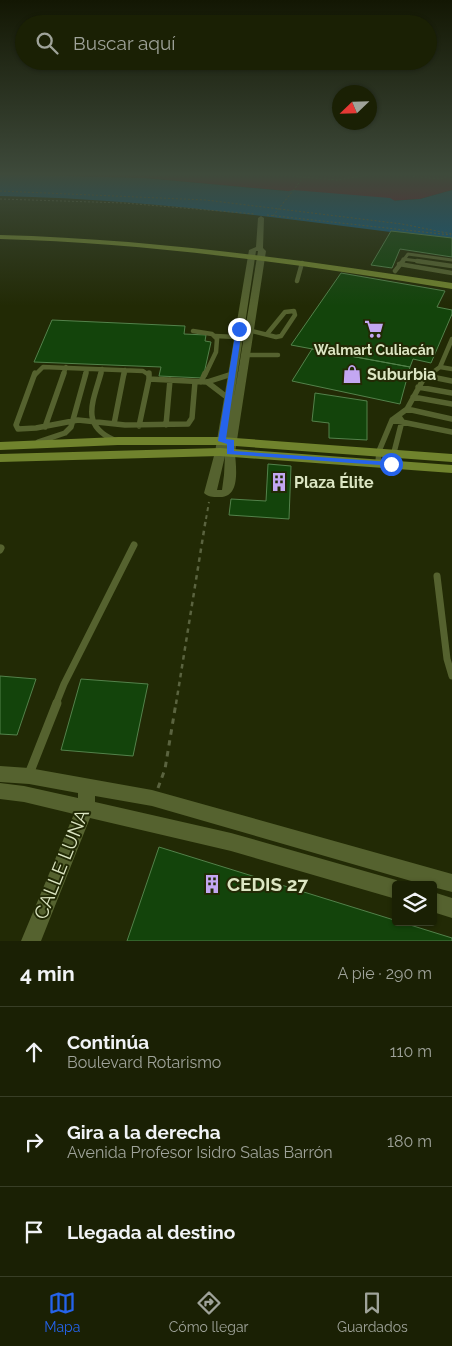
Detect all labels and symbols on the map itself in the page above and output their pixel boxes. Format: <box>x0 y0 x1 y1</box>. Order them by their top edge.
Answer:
north arrow <box>332 85 377 130</box>
route end <box>228 318 251 341</box>
supermarket icon: Walmart Culiacán <box>363 318 385 340</box>
place label: Walmart Culiacán <box>314 342 434 358</box>
shop icon: Suburbia <box>341 363 363 385</box>
place label: Suburbia <box>367 365 436 384</box>
route start <box>380 453 403 476</box>
building icon: Plaza Élite <box>268 471 290 493</box>
place label: Plaza Élite <box>294 472 374 492</box>
street label: CALLE LUNA <box>29 806 93 922</box>
building icon: CEDIS 27 <box>201 873 223 895</box>
place label: CEDIS 27 <box>227 873 308 895</box>

